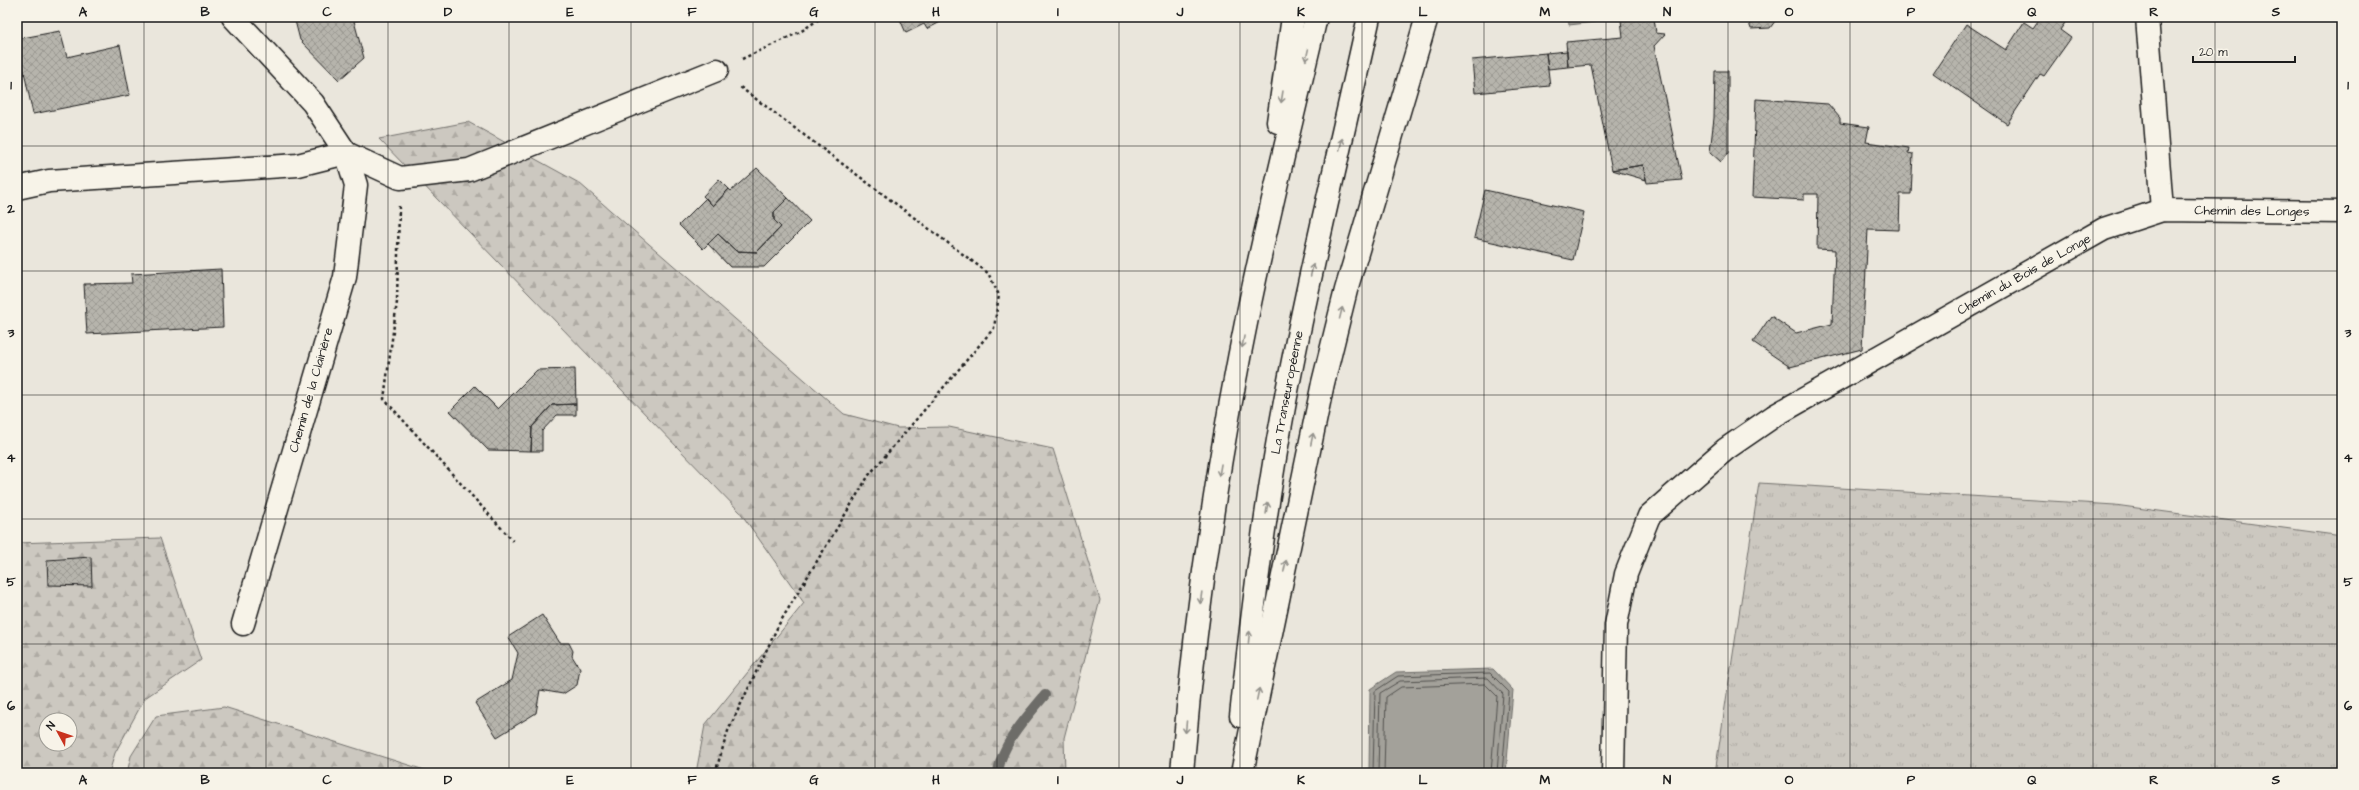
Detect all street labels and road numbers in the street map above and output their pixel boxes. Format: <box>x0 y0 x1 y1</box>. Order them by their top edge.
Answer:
street label: Chemin des Longes <box>2194 201 2310 221</box>
street label: Chemin du Bois de Longe <box>1954 229 2094 319</box>
street label: Chemin de la Clairière <box>285 325 337 455</box>
street label: La Transeuropéenne <box>1267 329 1308 456</box>

